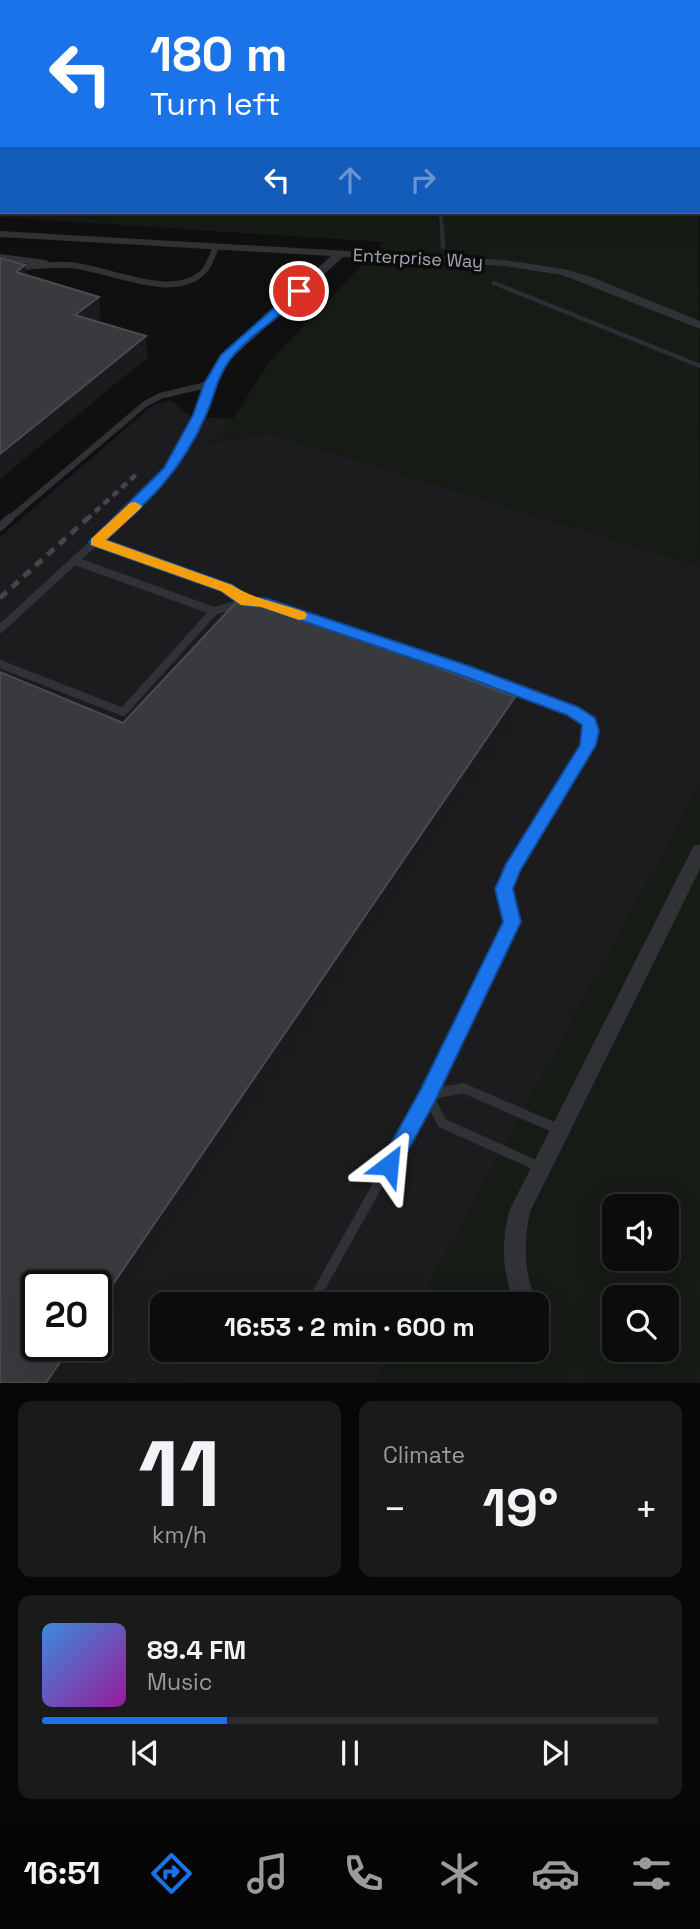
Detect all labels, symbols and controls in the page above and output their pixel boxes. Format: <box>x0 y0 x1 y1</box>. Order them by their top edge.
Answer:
text: 180 m <box>150 23 288 85</box>
icon: left <box>35 28 126 119</box>
text: Turn left <box>150 84 280 124</box>
icon: left <box>258 161 296 199</box>
icon: ahead <box>331 161 369 199</box>
icon: right <box>404 161 442 199</box>
street label: Enterprise Way <box>352 243 484 273</box>
pin <box>269 261 329 321</box>
icon: arrive <box>280 272 318 310</box>
position arrow <box>352 1128 426 1202</box>
map controls <box>602 1194 679 1362</box>
button: sound <box>602 1194 679 1271</box>
speed limit sign: 20 <box>21 1270 112 1361</box>
button: search <box>602 1285 679 1362</box>
text: 16:53 · 2 min · 600 m <box>224 1310 475 1344</box>
text: 11 <box>138 1416 221 1533</box>
text: Climate <box>383 1440 465 1470</box>
text: 19° <box>482 1475 559 1541</box>
text: − <box>383 1485 407 1533</box>
text: + <box>634 1485 658 1533</box>
text: km/h <box>152 1520 207 1550</box>
text: 89.4 FM <box>147 1633 246 1667</box>
text: Music <box>147 1667 212 1697</box>
icon: previous <box>126 1734 164 1772</box>
icon: pause <box>331 1734 369 1772</box>
icon: next <box>536 1734 574 1772</box>
icon: directions <box>147 1849 196 1898</box>
icon: music <box>243 1849 292 1898</box>
icon: phone <box>339 1849 388 1898</box>
icon: climate <box>435 1849 484 1898</box>
icon: car <box>531 1849 580 1898</box>
icon: filters <box>627 1849 676 1898</box>
text: 16:51 <box>24 1853 100 1893</box>

